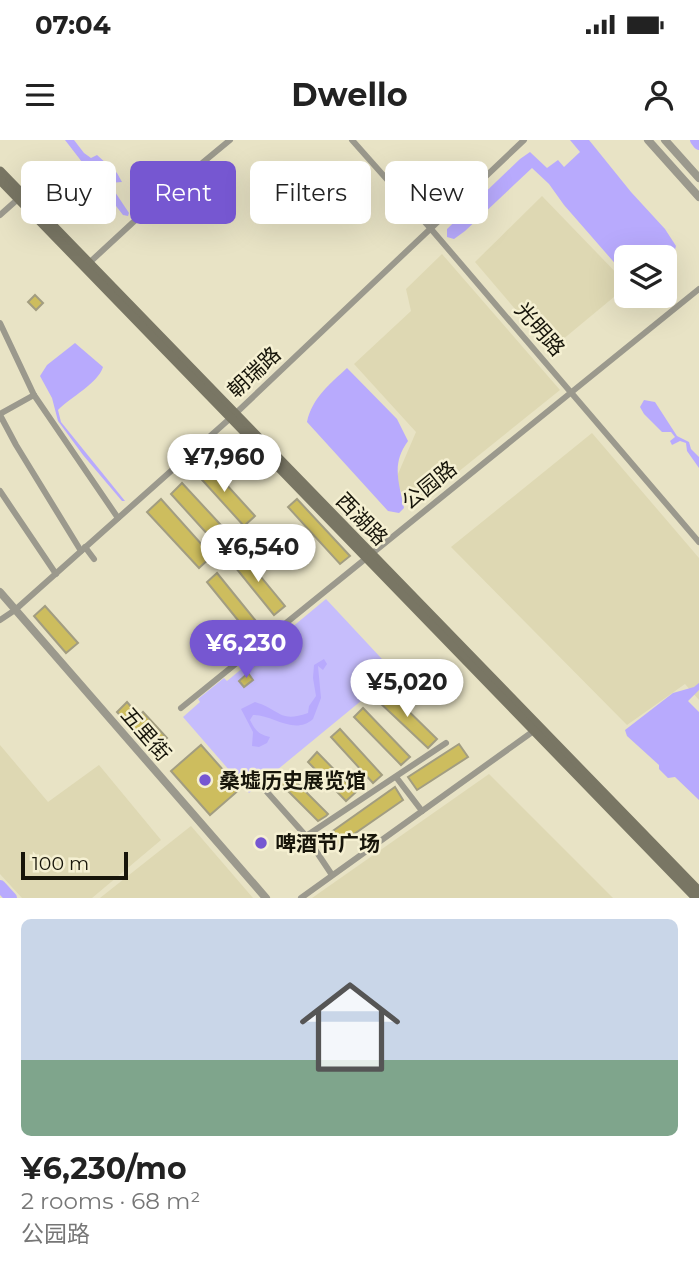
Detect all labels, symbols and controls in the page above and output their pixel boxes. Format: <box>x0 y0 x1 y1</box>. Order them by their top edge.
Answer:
text: 07:04 <box>35 9 111 41</box>
text: Dwello <box>291 75 408 114</box>
icon: menu <box>21 76 59 114</box>
icon: person <box>640 76 678 114</box>
chip: Buy <box>21 161 116 224</box>
chip: Rent <box>130 161 236 224</box>
chip: Filters <box>250 161 371 224</box>
chip: New <box>385 161 488 224</box>
map controls <box>614 245 677 308</box>
button: layers <box>614 245 677 308</box>
street label: 光明路 <box>510 297 570 361</box>
street label: 朝瑞路 <box>222 341 286 403</box>
pin: ¥7,960 <box>167 434 281 494</box>
text: ¥7,960 <box>183 443 265 471</box>
street label: 公园路 <box>397 455 461 515</box>
street label: 西湖路 <box>331 488 393 550</box>
pin: ¥6,540 <box>201 524 315 584</box>
text: ¥6,540 <box>217 533 299 561</box>
pin: ¥6,230 <box>189 620 303 680</box>
text: ¥6,230 <box>206 629 286 657</box>
pin: ¥5,020 <box>350 660 464 719</box>
text: ¥5,020 <box>366 668 448 696</box>
street label: 五里街 <box>116 702 176 766</box>
place label: 桑墟历史展览馆 <box>219 768 366 793</box>
marker: 桑墟历史展览馆 <box>197 772 213 788</box>
place label: 啤酒节广场 <box>275 831 380 856</box>
marker: 啤酒节广场 <box>253 835 269 851</box>
scale bar <box>21 849 128 881</box>
text: 100 m <box>32 852 89 875</box>
icon: home <box>287 964 413 1090</box>
text: ¥6,230/mo <box>21 1150 187 1187</box>
text: 2 rooms · 68 m² <box>21 1187 200 1215</box>
text: 公园路 <box>21 1220 90 1248</box>

